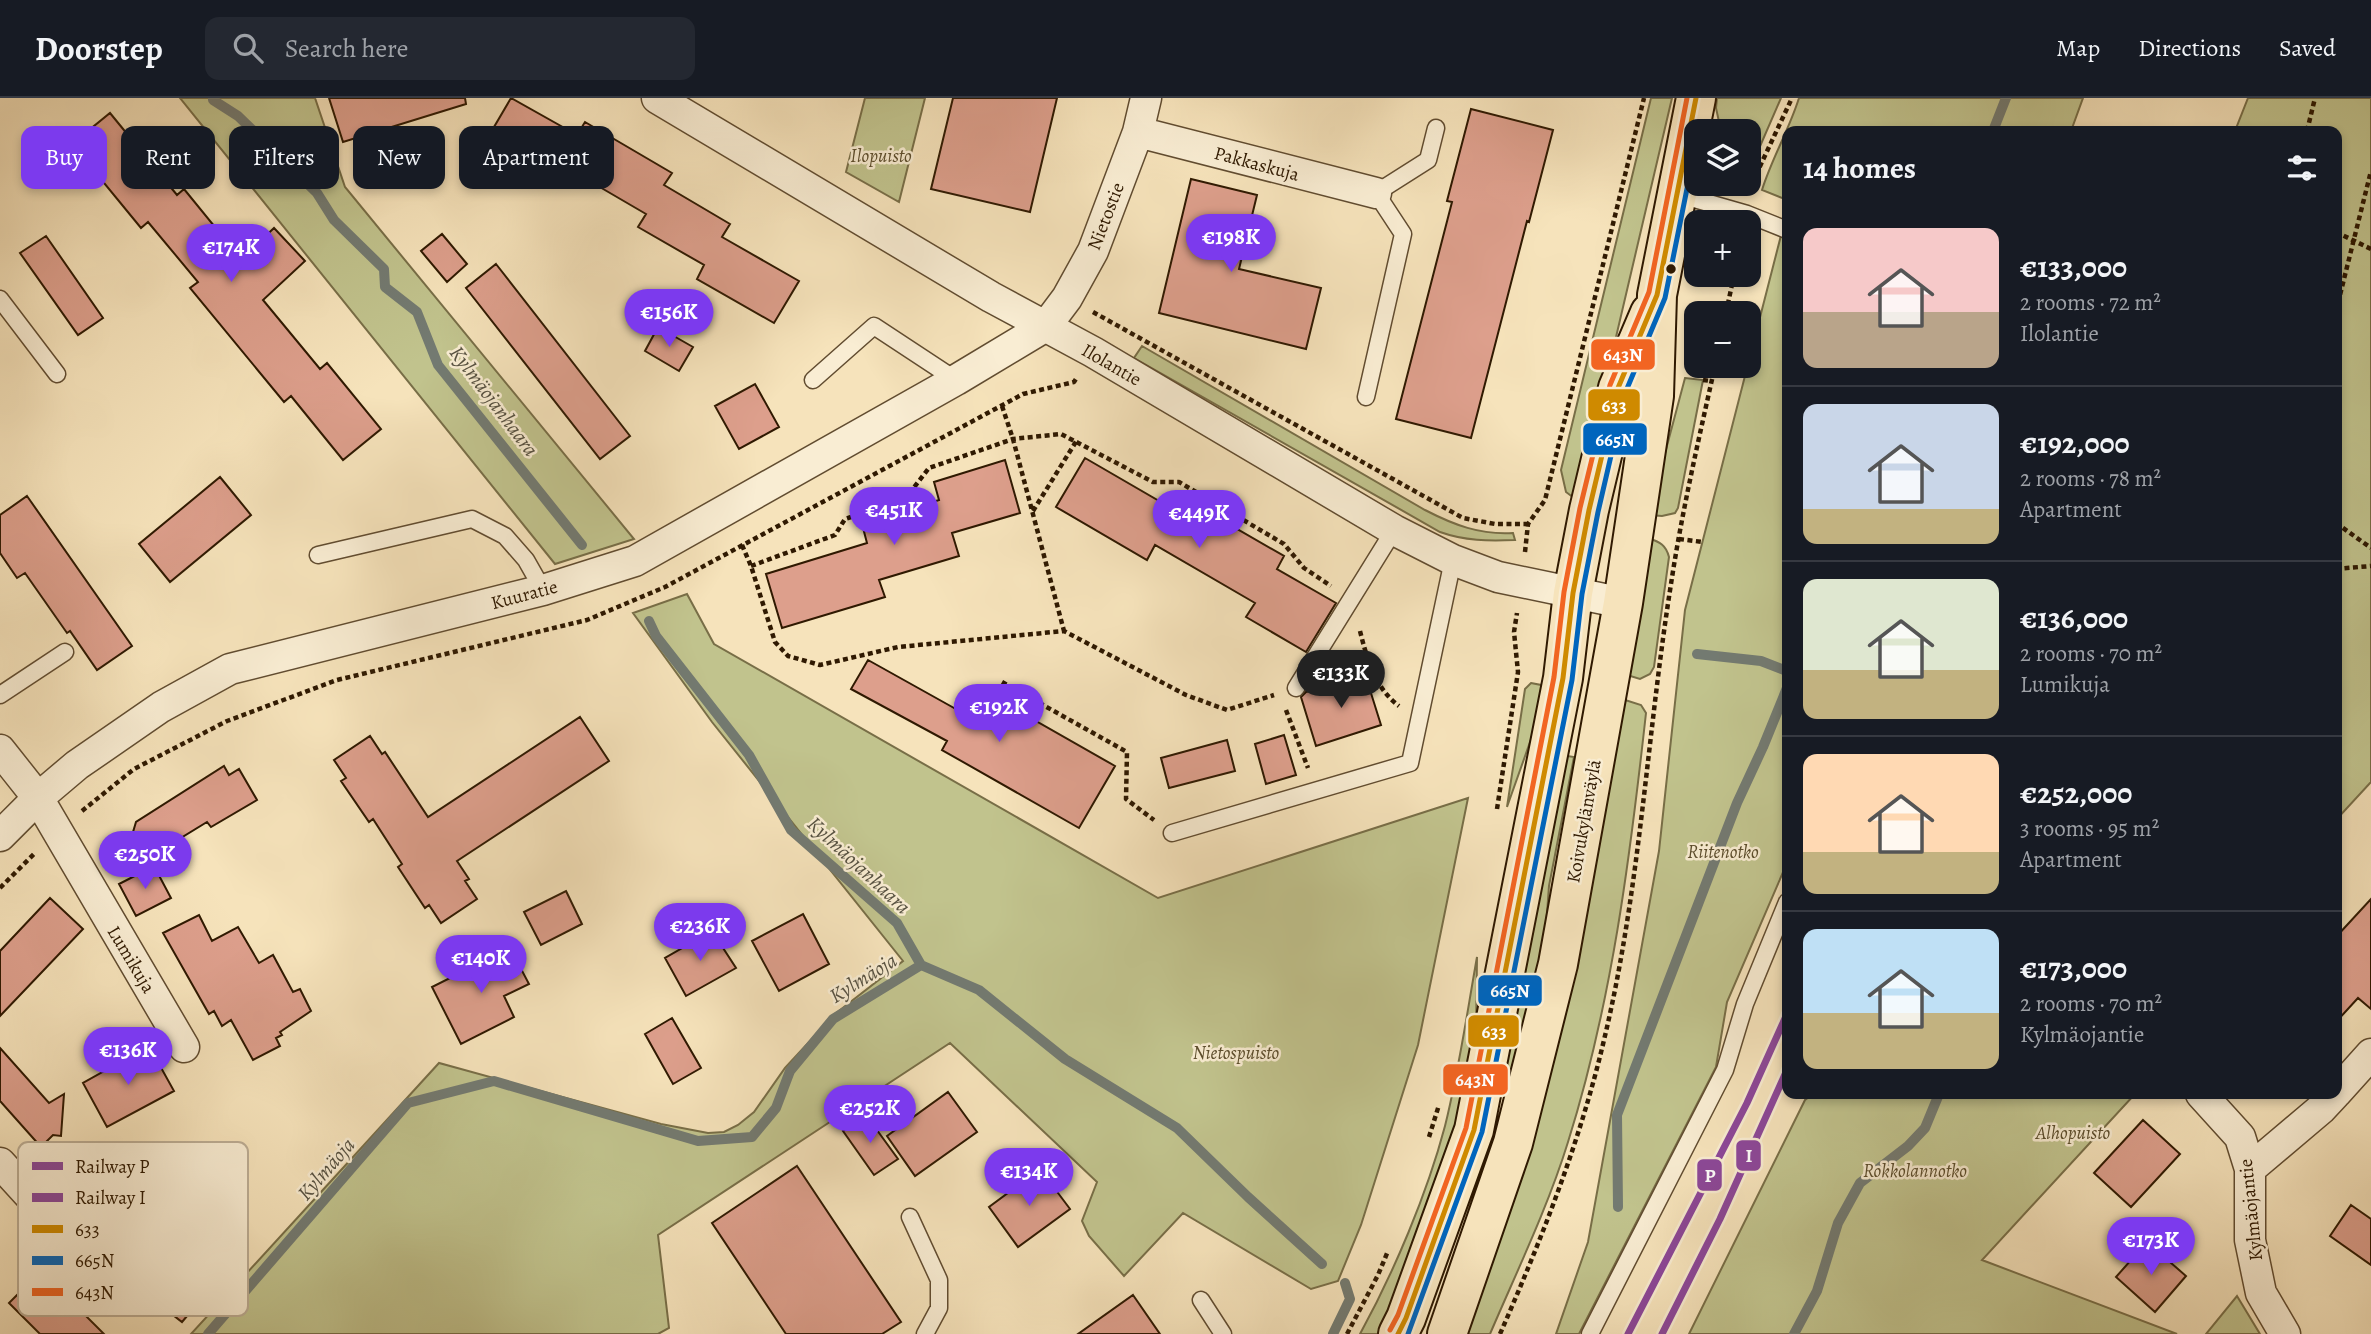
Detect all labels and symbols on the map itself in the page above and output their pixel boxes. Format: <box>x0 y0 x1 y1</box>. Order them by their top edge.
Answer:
street label: Pakkaskuja <box>1211 140 1302 188</box>
park label: Ilopuisto <box>850 143 912 169</box>
street label: Nietostie <box>1081 179 1131 254</box>
pin: €198K <box>1182 214 1280 274</box>
pin: €174K <box>182 225 280 284</box>
unlabelled marker <box>1664 262 1678 276</box>
pin: €156K <box>620 289 718 349</box>
street label: Ilolantie <box>1077 337 1146 392</box>
line badge: 643N <box>1590 338 1656 371</box>
water label: Kylmäojanhaara <box>443 340 545 462</box>
text: 643N <box>1603 342 1643 368</box>
line badge: 633 <box>1587 388 1641 422</box>
text: 633 <box>1601 393 1627 419</box>
line badge: 665N <box>1582 422 1648 456</box>
text: 665N <box>1595 427 1635 453</box>
pin: €451K <box>845 488 943 547</box>
pin: €449K <box>1150 490 1248 550</box>
street label: Kuuratie <box>488 574 561 616</box>
pin: €133K <box>1292 650 1390 710</box>
pin: €192K <box>950 684 1048 744</box>
street label: Koivukylänväylä <box>1560 757 1608 885</box>
water label: Kylmäojanhaara <box>801 810 917 920</box>
pin: €250K <box>96 832 194 891</box>
park label: Riitenotko <box>1687 839 1759 865</box>
pin: €236K <box>651 904 749 963</box>
street label: Lumikuja <box>101 921 162 998</box>
pin: €140K <box>432 936 530 995</box>
water label: Kylmäoja <box>824 946 902 1010</box>
line badge: 665N <box>1477 974 1543 1007</box>
text: 665N <box>1490 978 1530 1004</box>
line badge: 633 <box>1467 1014 1520 1048</box>
text: 633 <box>1481 1019 1507 1045</box>
pin: €136K <box>79 1028 177 1087</box>
park label: Nietospuisto <box>1193 1040 1280 1066</box>
line badge: 643N <box>1442 1063 1509 1096</box>
text: 643N <box>1455 1067 1495 1093</box>
pin: €252K <box>821 1086 919 1145</box>
park label: Alhopuisto <box>2035 1120 2111 1146</box>
water label: Kylmäoja <box>291 1131 361 1206</box>
line badge: I <box>1735 1139 1762 1172</box>
legend <box>18 1142 248 1316</box>
text: I <box>1746 1143 1753 1169</box>
pin: €134K <box>980 1148 1078 1208</box>
text: Railway P <box>75 1154 150 1180</box>
street label: Kylmäojantie <box>2233 1157 2269 1262</box>
line badge: P <box>1696 1158 1723 1192</box>
park label: Rokkolannotko <box>1863 1158 1967 1184</box>
text: P <box>1705 1163 1716 1189</box>
text: Railway I <box>75 1185 146 1211</box>
text: 633 <box>75 1217 100 1243</box>
pin: €173K <box>2102 1218 2200 1277</box>
text: 665N <box>75 1248 115 1274</box>
text: 643N <box>75 1280 114 1306</box>

